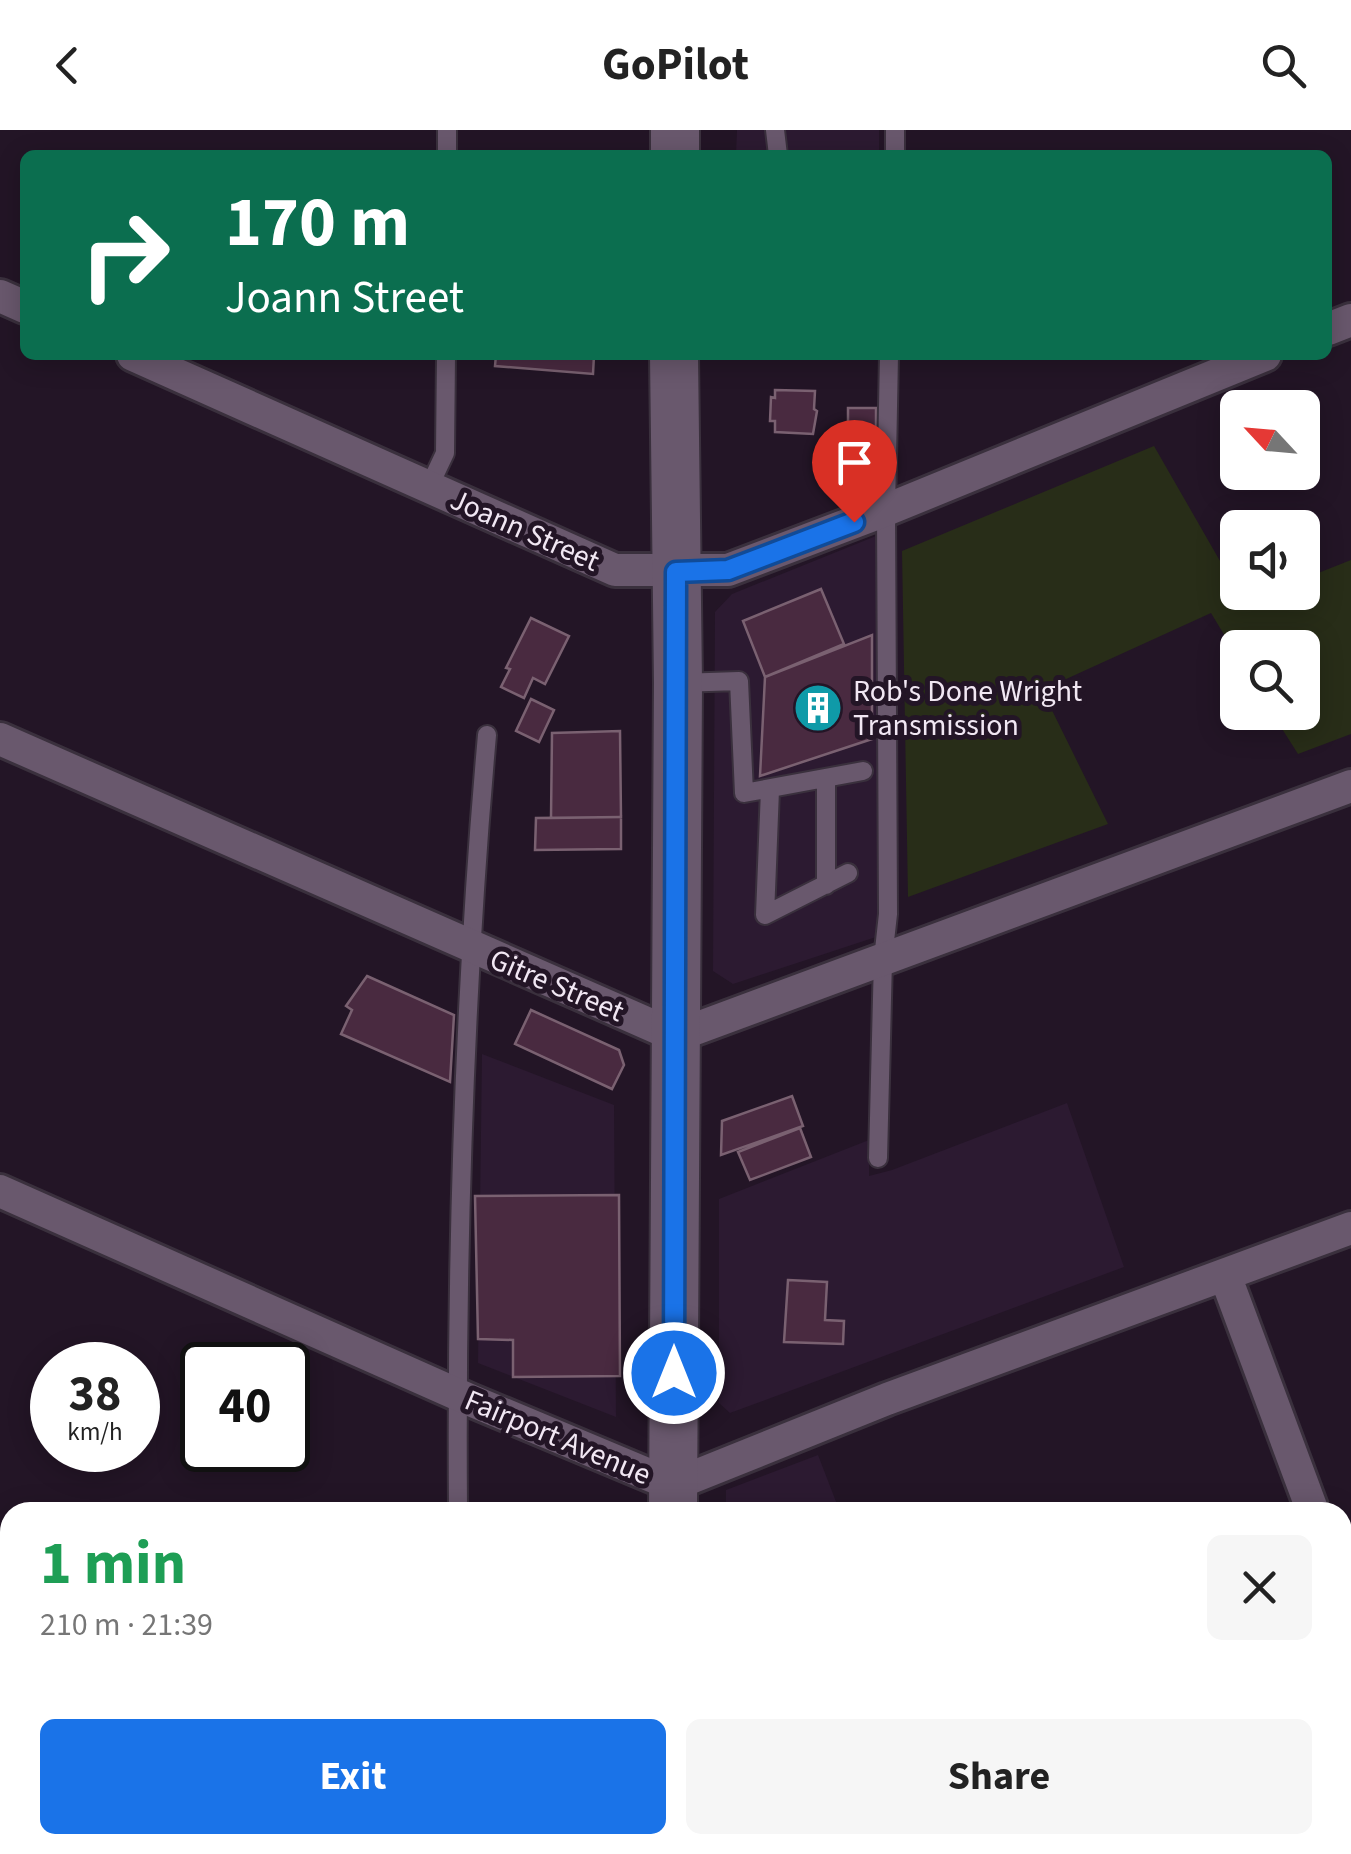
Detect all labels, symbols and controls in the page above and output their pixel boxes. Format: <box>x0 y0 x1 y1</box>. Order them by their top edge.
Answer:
text: GoPilot <box>602 33 749 97</box>
icon: back <box>40 38 95 93</box>
icon: search <box>1256 38 1311 93</box>
text: 170 m <box>225 173 410 273</box>
icon: right <box>60 190 190 320</box>
text: Joann Street <box>225 266 464 330</box>
north arrow <box>1220 390 1320 490</box>
map controls <box>1220 390 1320 730</box>
pin <box>812 420 897 523</box>
icon: arrive <box>827 435 882 490</box>
street label: Joann Street <box>443 478 606 583</box>
button: sound <box>1220 510 1320 610</box>
button: search <box>1220 630 1320 730</box>
place label: Rob's Done Wright Transmission <box>853 670 1082 747</box>
building icon: Rob's Done Wright Transmission <box>792 682 844 734</box>
street label: Gitre Street <box>483 938 631 1033</box>
position arrow <box>622 1321 726 1425</box>
speed limit sign: 40 <box>180 1342 310 1472</box>
text: 38 <box>69 1359 121 1430</box>
street label: Fairport Avenue <box>458 1379 658 1496</box>
text: km/h <box>67 1414 123 1450</box>
text: 1 min <box>40 1522 186 1607</box>
button: close <box>1207 1535 1312 1640</box>
text: 210 m · 21:39 <box>40 1602 213 1648</box>
button: Exit <box>40 1719 666 1834</box>
button: Share <box>686 1719 1312 1834</box>

